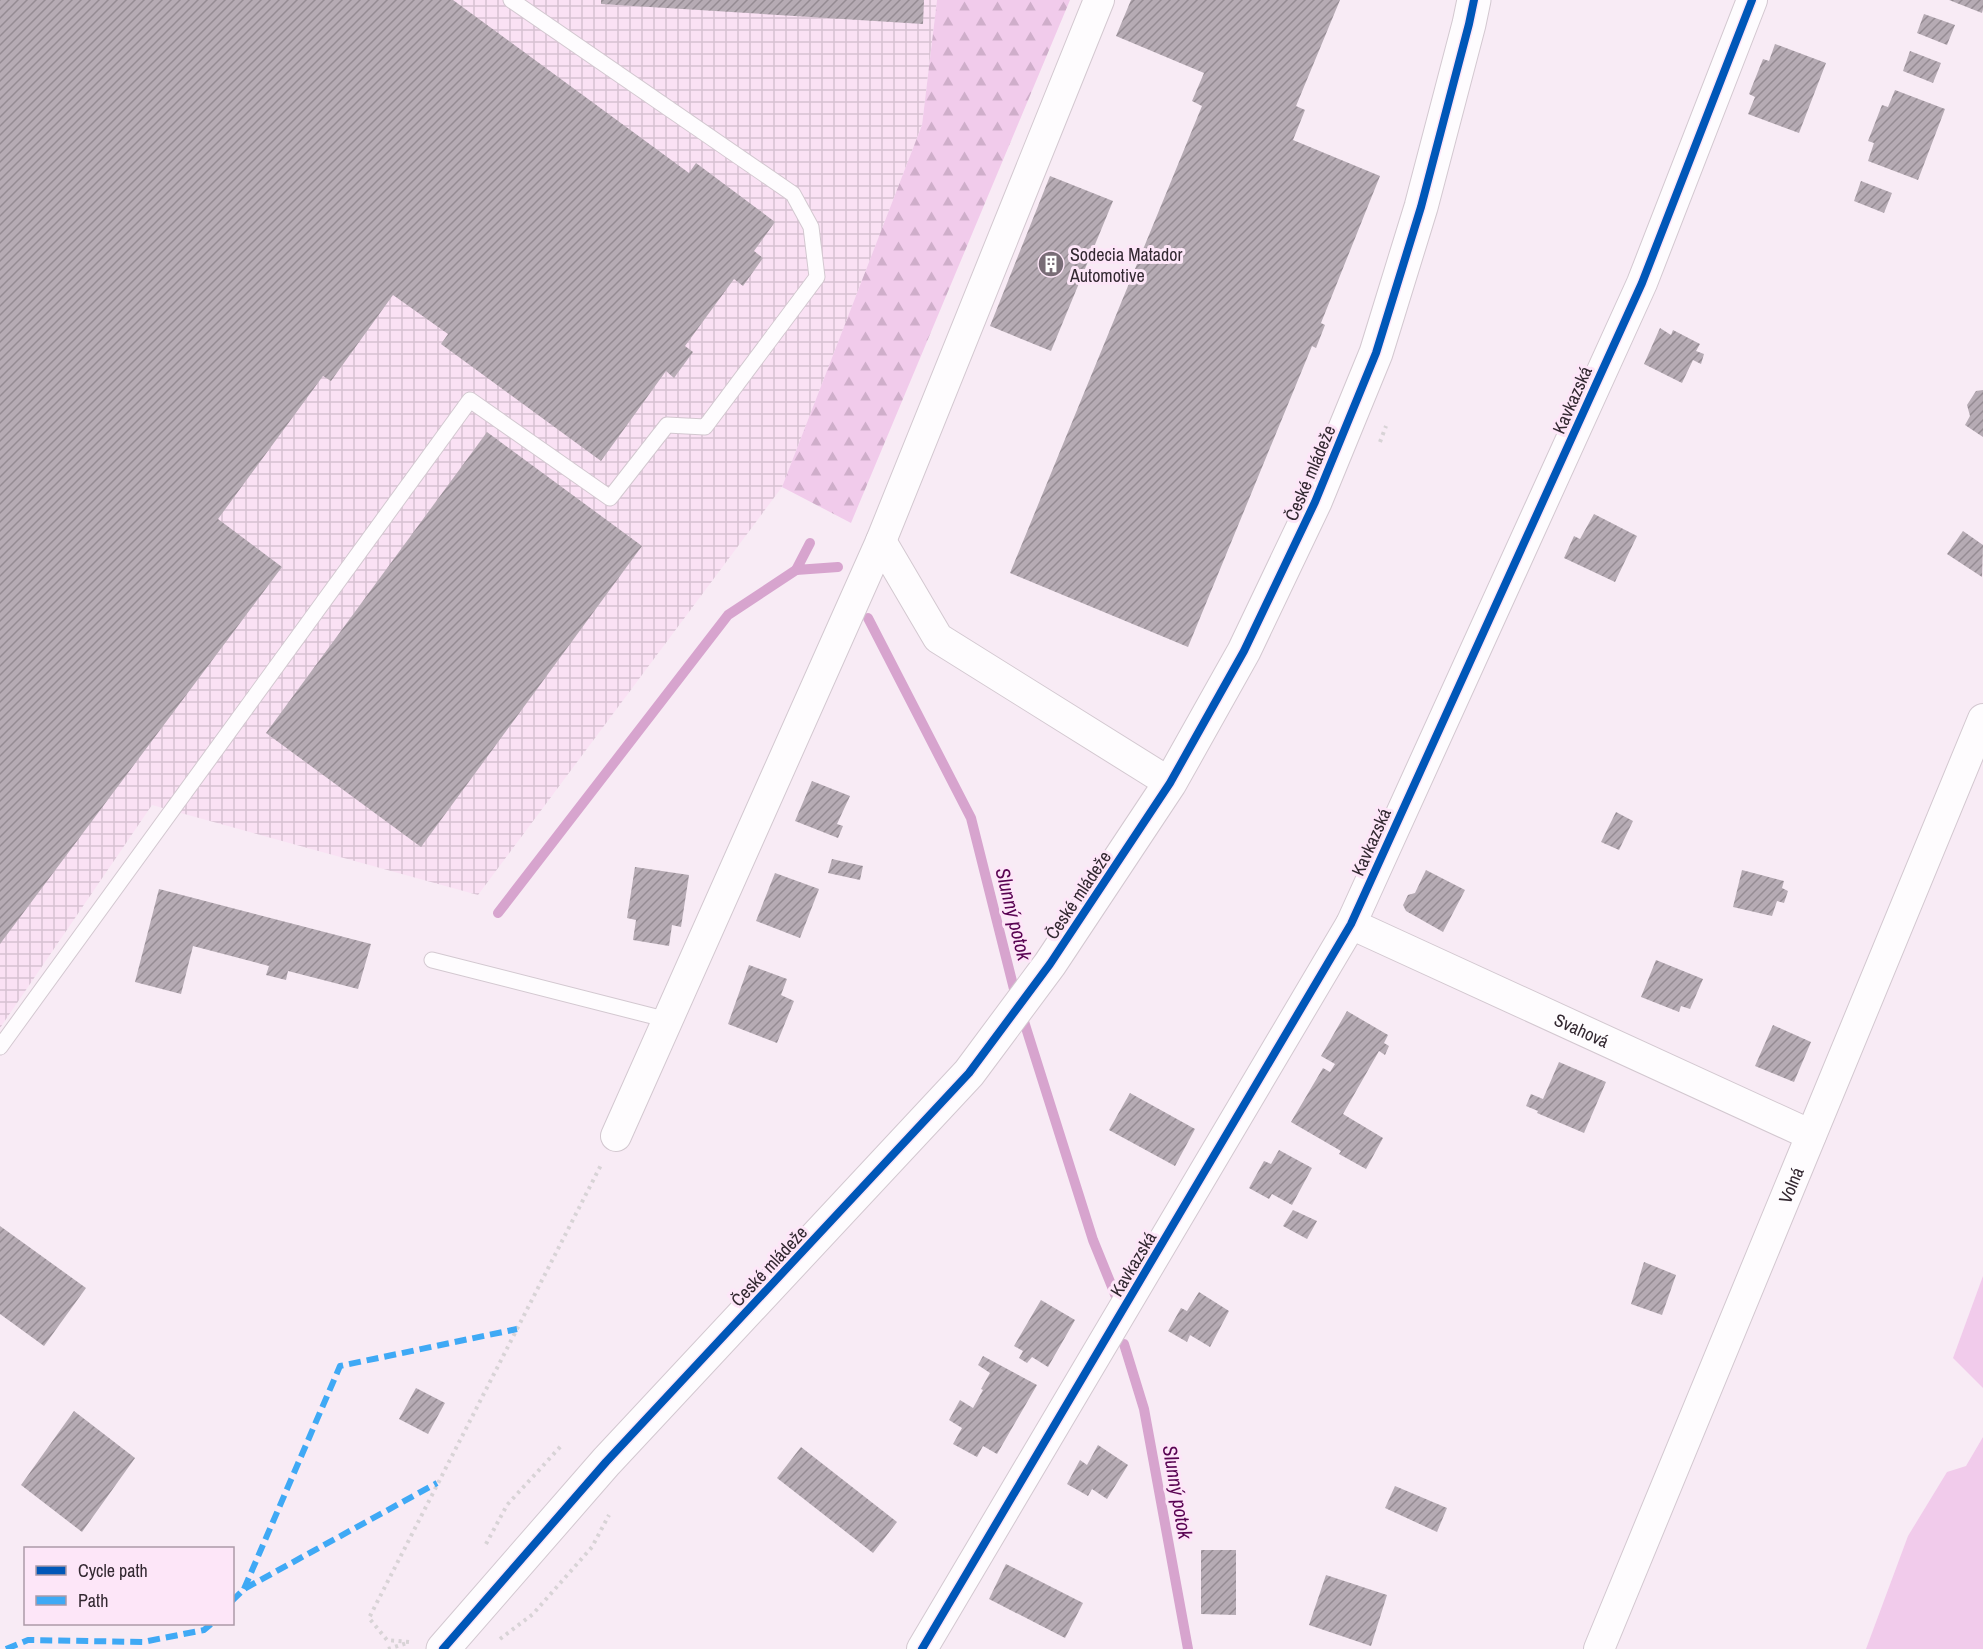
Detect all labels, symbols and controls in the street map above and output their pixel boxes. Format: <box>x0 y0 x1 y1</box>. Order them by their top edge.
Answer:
place label: Sodecia Matador Automotive <box>1069 242 1182 288</box>
building icon: Sodecia Matador Automotive <box>1036 249 1066 279</box>
street label: Kavkazská <box>1546 362 1598 438</box>
street label: České mládeže <box>1279 421 1341 525</box>
street label: Kavkazská <box>1345 804 1397 880</box>
street label: České mládeže <box>1039 846 1117 944</box>
water label: Slunný potok <box>989 865 1039 964</box>
street label: Svahová <box>1551 1007 1613 1053</box>
street label: Volná <box>1772 1163 1809 1207</box>
street label: České mládeže <box>725 1220 813 1312</box>
street label: Kavkazská <box>1104 1227 1162 1301</box>
water label: Slunný potok <box>1156 1443 1200 1542</box>
legend <box>24 1547 234 1625</box>
text: Cycle path <box>78 1558 148 1583</box>
text: Path <box>78 1588 108 1613</box>

